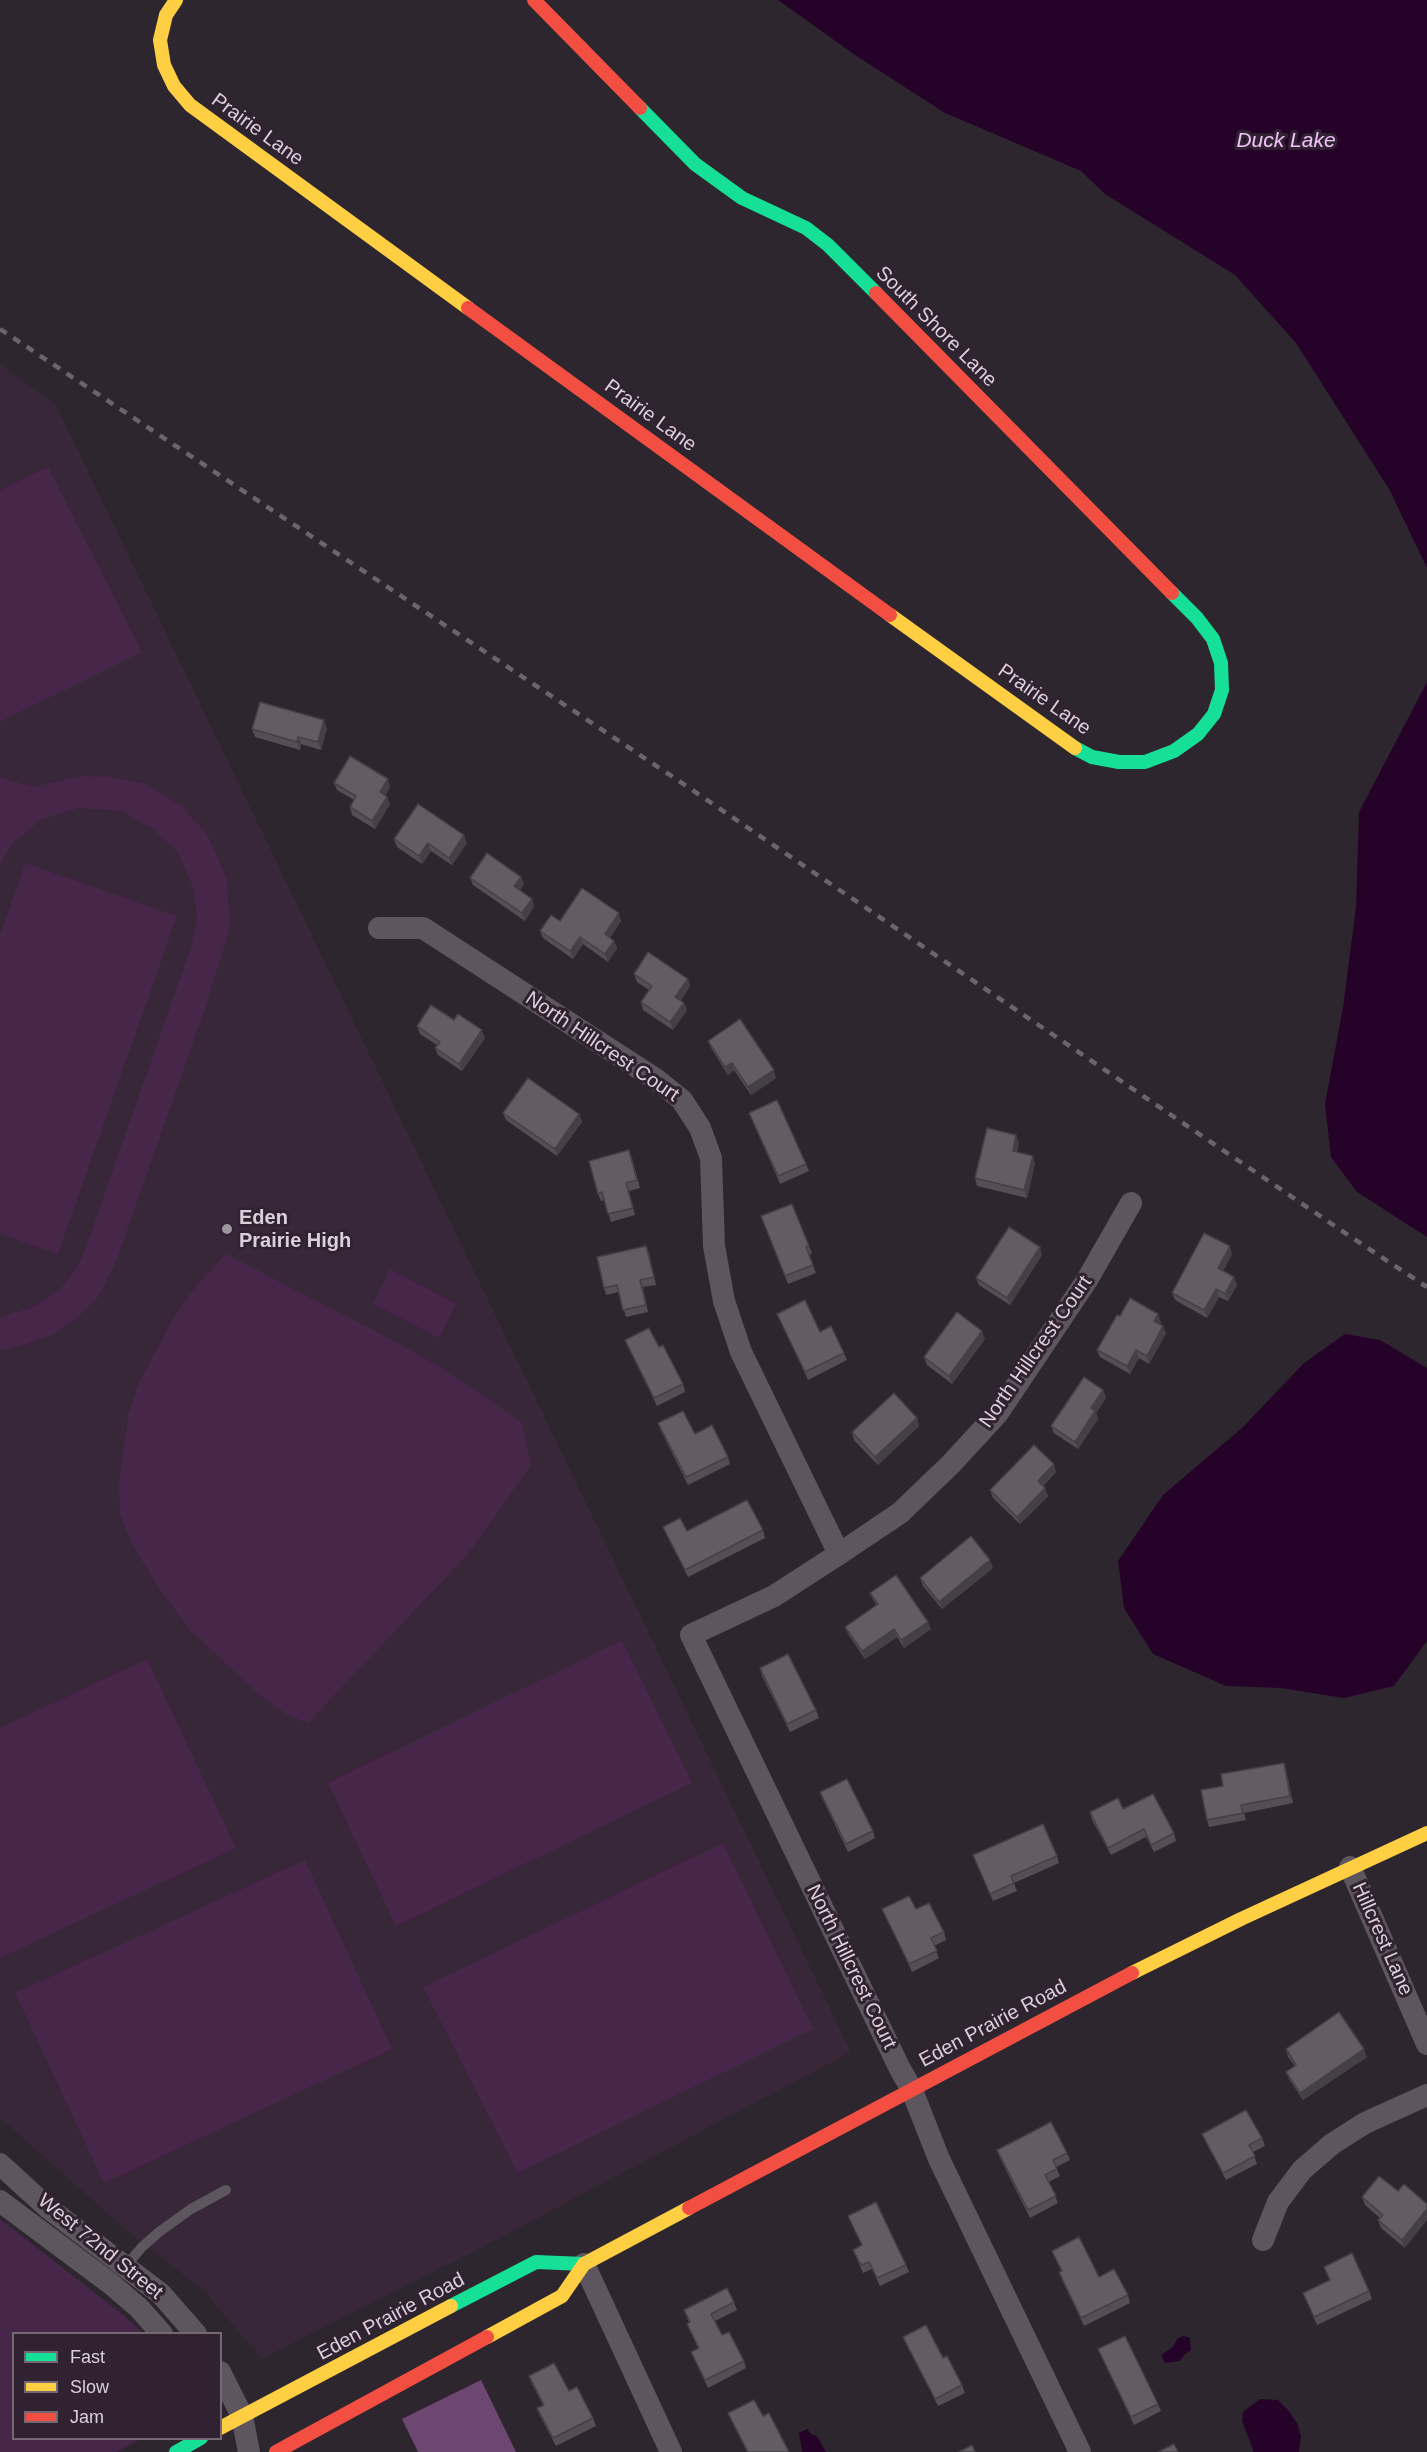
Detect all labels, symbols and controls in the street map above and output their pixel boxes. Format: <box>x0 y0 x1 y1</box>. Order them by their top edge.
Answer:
street label: Prairie Lane <box>206 89 308 171</box>
water label: Duck Lake <box>1236 128 1336 154</box>
street label: South Shore Lane <box>871 262 1001 392</box>
street label: Prairie Lane <box>599 375 701 457</box>
street label: Prairie Lane <box>993 659 1095 741</box>
street label: North Hillcrest Court <box>521 987 683 1107</box>
place label: Eden Prairie High <box>239 1206 351 1253</box>
marker: Eden Prairie High <box>220 1222 234 1236</box>
street label: North Hillcrest Court <box>975 1271 1097 1433</box>
street label: Hillcrest Lane <box>1346 1879 1418 1999</box>
street label: North Hillcrest Court <box>801 1881 901 2053</box>
street label: Eden Prairie Road <box>915 1975 1071 2073</box>
street label: West 72nd Street <box>33 2189 167 2305</box>
street label: Eden Prairie Road <box>313 2268 469 2366</box>
legend <box>12 2332 222 2440</box>
text: Fast <box>70 2347 105 2367</box>
text: Slow <box>70 2377 109 2397</box>
text: Jam <box>70 2407 104 2427</box>

